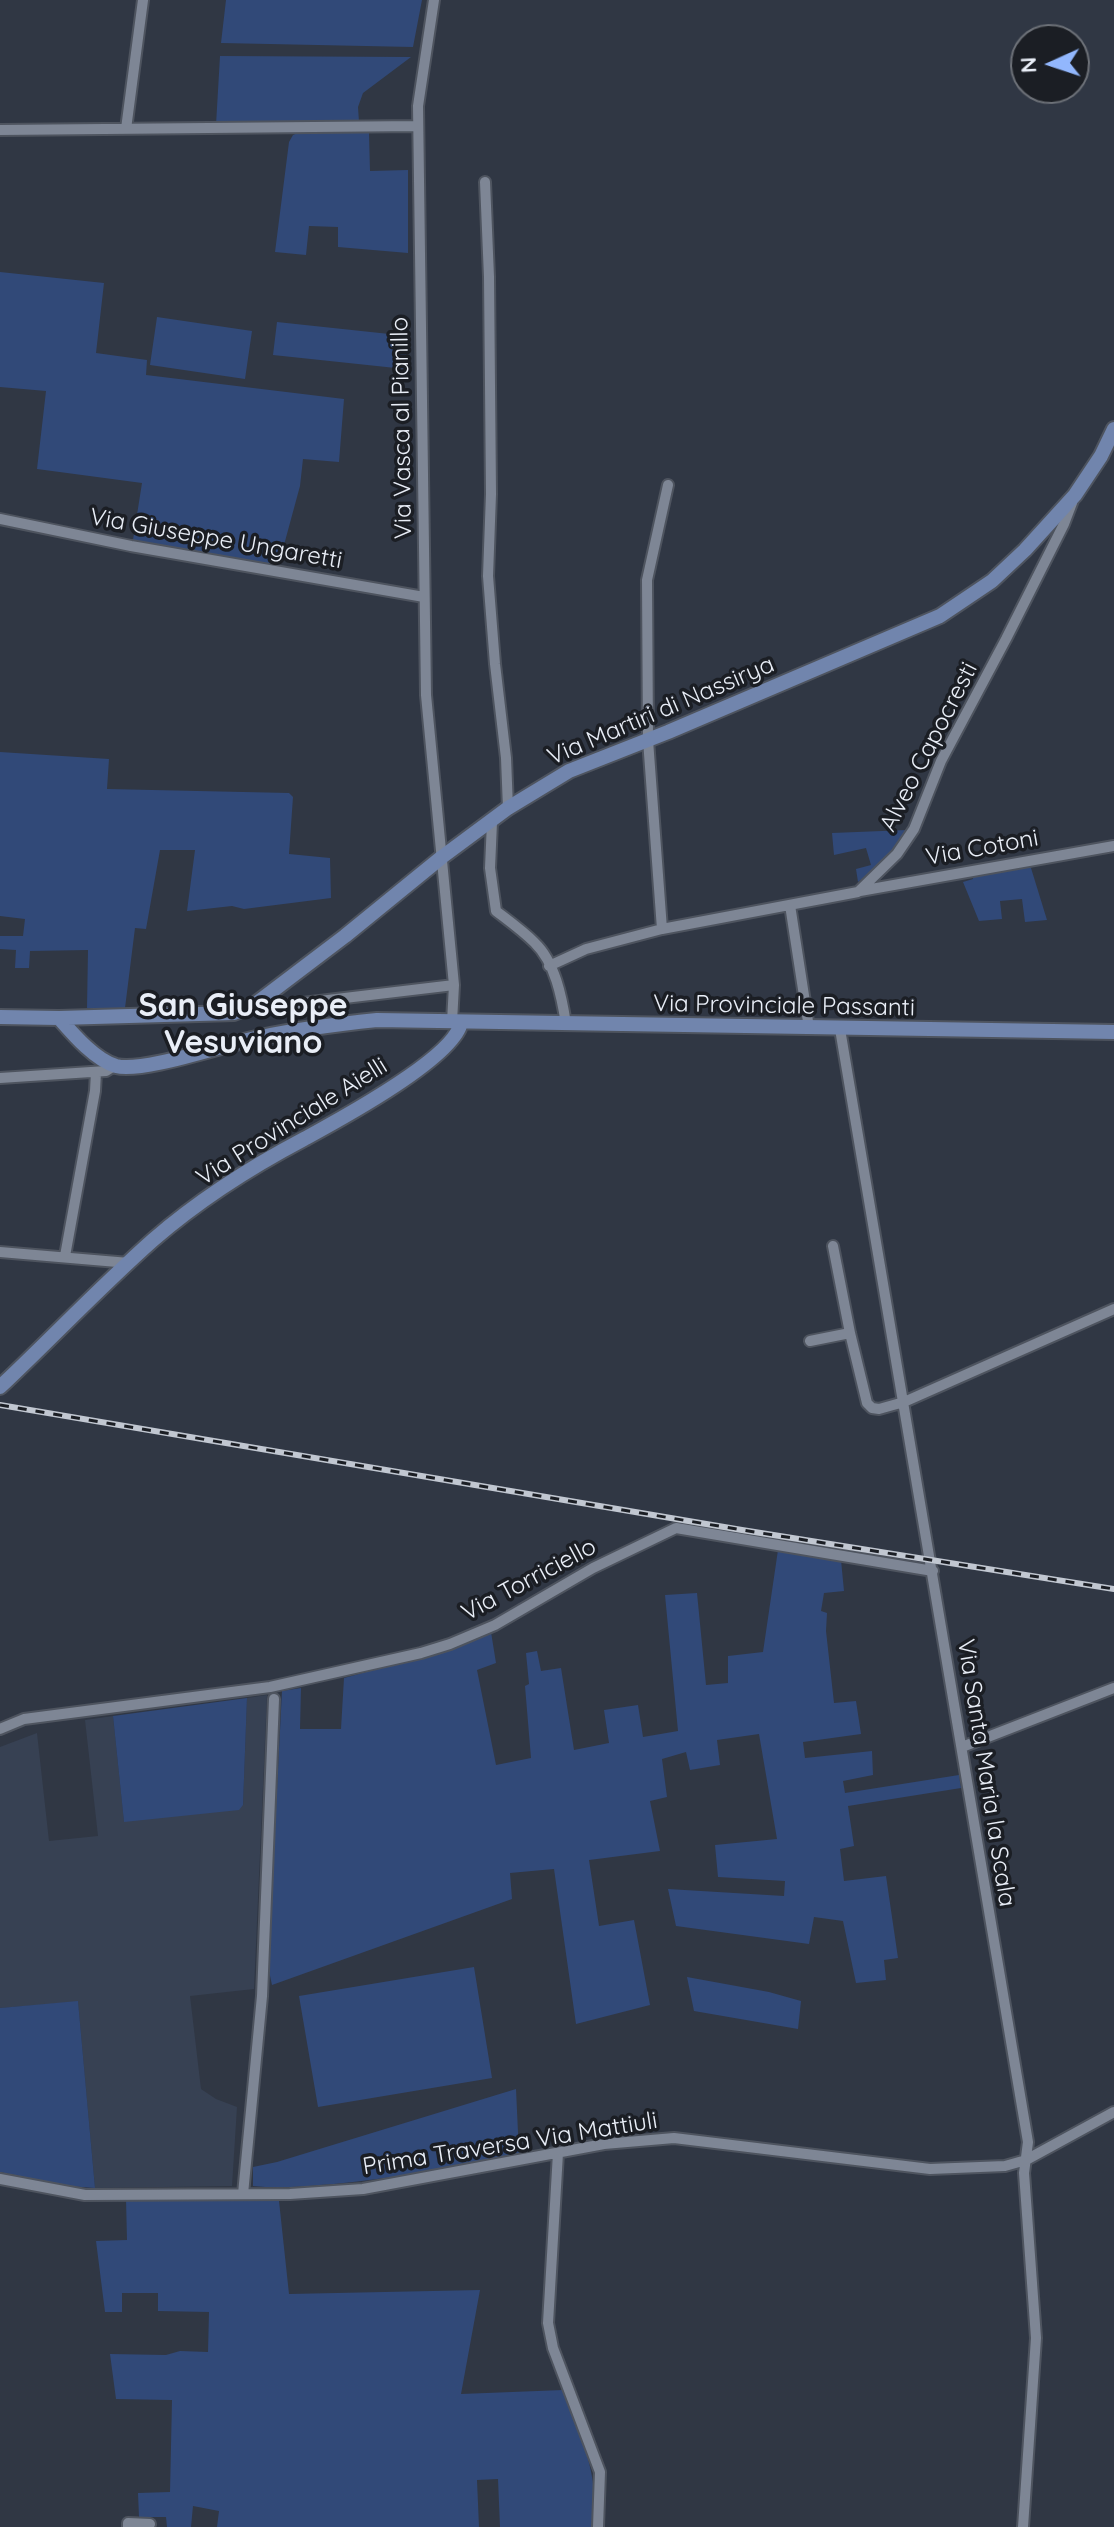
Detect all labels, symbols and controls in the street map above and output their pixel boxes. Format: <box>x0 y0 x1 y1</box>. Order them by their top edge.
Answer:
north arrow <box>1010 24 1090 104</box>
text: N <box>1014 56 1042 74</box>
street label: Via Vasca al Pianillo <box>386 317 418 539</box>
street label: Via Giuseppe Ungaretti <box>88 503 344 575</box>
street label: Via Martiri di Nassirya <box>543 650 779 772</box>
street label: Alveo Capocresti <box>874 658 984 836</box>
street label: Via Cotoni <box>923 824 1041 872</box>
district label: San Giuseppe Vesuviano <box>138 987 348 1062</box>
street label: Via Provinciale Passanti <box>653 989 915 1023</box>
street label: Via Provinciale Aielli <box>191 1052 393 1192</box>
street label: Via Torriciello <box>457 1532 601 1628</box>
street label: Via Santa Maria la Scala <box>951 1637 1021 1909</box>
street label: Prima Traversa Via Mattiuli <box>361 2106 659 2182</box>

